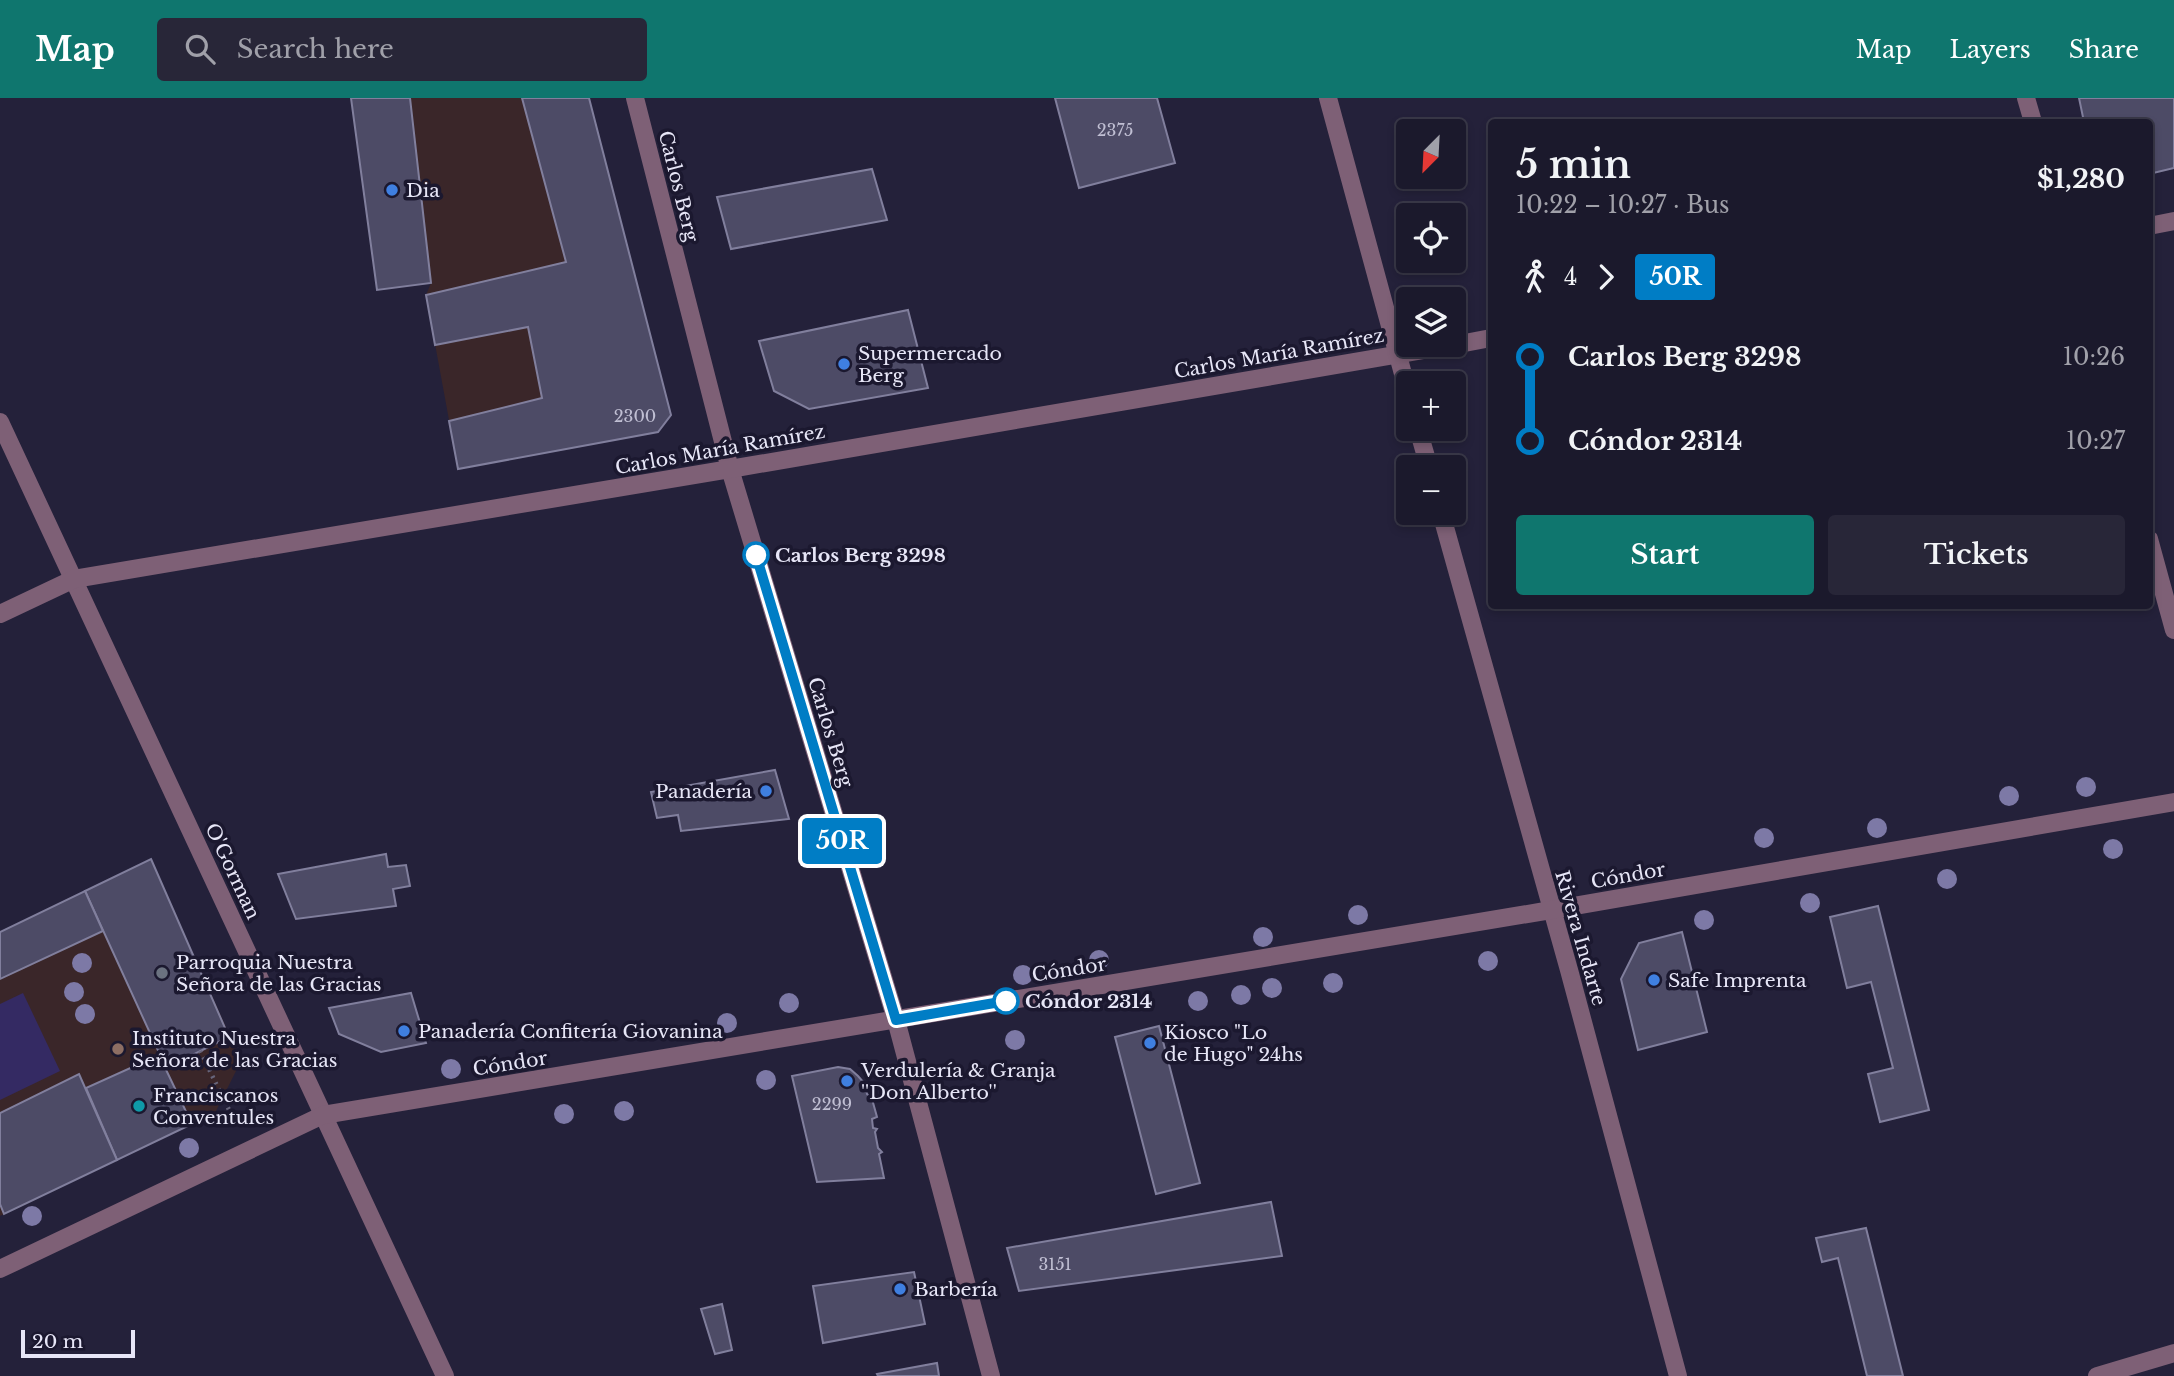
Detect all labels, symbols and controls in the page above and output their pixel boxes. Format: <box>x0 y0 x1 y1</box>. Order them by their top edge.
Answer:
search box <box>157 18 647 81</box>
text: Map <box>35 29 115 70</box>
icon: search <box>181 30 219 68</box>
text: Search here <box>237 33 394 65</box>
text: Map <box>1856 35 1912 64</box>
text: Layers <box>1950 35 2031 64</box>
text: Share <box>2069 35 2139 64</box>
north arrow <box>1396 119 1466 189</box>
map controls <box>1396 119 1466 525</box>
house number: 2375 <box>1097 120 1133 140</box>
street label: Carlos Berg <box>654 128 704 245</box>
text: 5 min <box>1516 141 1631 188</box>
text: $1,280 <box>2037 163 2125 195</box>
place label: Dia <box>406 179 440 202</box>
marker: Dia <box>384 182 400 198</box>
text: 10:22 – 10:27 · Bus <box>1516 191 1730 219</box>
button: locate <box>1396 203 1466 273</box>
icon: walk <box>1516 258 1554 296</box>
icon: forward <box>1587 258 1625 296</box>
text: 50R <box>1649 262 1701 291</box>
text: 4 <box>1564 263 1577 291</box>
button: layers <box>1396 287 1466 357</box>
street label: Carlos María Ramírez <box>1172 324 1386 383</box>
text: Carlos Berg 3298 <box>1568 341 1802 373</box>
place label: Supermercado Berg <box>858 342 1002 387</box>
text: 10:26 <box>2063 343 2125 371</box>
marker: Supermercado Berg <box>836 356 852 372</box>
button: + <box>1396 371 1466 441</box>
house number: 2300 <box>614 406 656 426</box>
street label: Carlos María Ramírez <box>613 420 827 479</box>
text: Cóndor 2314 <box>1568 425 1742 457</box>
text: 10:27 <box>2066 427 2125 455</box>
button: − <box>1396 455 1466 525</box>
button: Start <box>1516 515 1814 595</box>
button: Tickets <box>1828 515 2125 595</box>
marker: Carlos Berg 3298 <box>743 542 769 568</box>
place label: Carlos Berg 3298 <box>775 544 946 567</box>
street label: Carlos Berg <box>803 675 858 790</box>
place label: Panadería <box>655 780 752 803</box>
marker: Panadería <box>758 783 774 799</box>
line badge: 50R <box>802 818 882 864</box>
street label: O'Gorman <box>200 819 265 923</box>
text: 50R <box>816 826 868 855</box>
street label: Cóndor <box>1589 858 1667 893</box>
street label: Rivera Indarte <box>1550 868 1611 1008</box>
place label: Parroquia Nuestra Señora de las Gracias <box>176 951 381 996</box>
street label: Cóndor <box>1030 952 1108 987</box>
marker: Parroquia Nuestra Señora de las Gracias <box>154 965 170 981</box>
place label: Safe Imprenta <box>1668 969 1807 992</box>
marker: Safe Imprenta <box>1646 972 1662 988</box>
marker: Cóndor 2314 <box>993 988 1019 1014</box>
place label: Cóndor 2314 <box>1025 990 1152 1013</box>
place label: Panadería Confitería Giovanina <box>418 1020 723 1043</box>
place label: Kiosco "Lo de Hugo" 24hs <box>1164 1021 1303 1066</box>
marker: Panadería Confitería Giovanina <box>396 1023 412 1039</box>
place label: Instituto Nuestra Señora de las Gracias <box>132 1027 337 1072</box>
marker: Kiosco "Lo de Hugo" 24hs <box>1142 1035 1158 1051</box>
marker: Instituto Nuestra Señora de las Gracias <box>110 1041 126 1057</box>
street label: Cóndor <box>471 1046 549 1081</box>
place label: Verdulería & Granja ''Don Alberto'' <box>860 1059 1056 1104</box>
marker: Verdulería & Granja ''Don Alberto'' <box>839 1073 855 1089</box>
place label: Franciscanos Conventules <box>153 1084 278 1129</box>
house number: 2299 <box>812 1094 852 1114</box>
marker: Franciscanos Conventules <box>131 1098 147 1114</box>
house number: 3151 <box>1038 1254 1072 1274</box>
place label: Barbería <box>914 1278 998 1301</box>
marker: Barbería <box>892 1281 908 1297</box>
scale bar <box>21 1327 135 1359</box>
text: 20 m <box>32 1330 83 1353</box>

